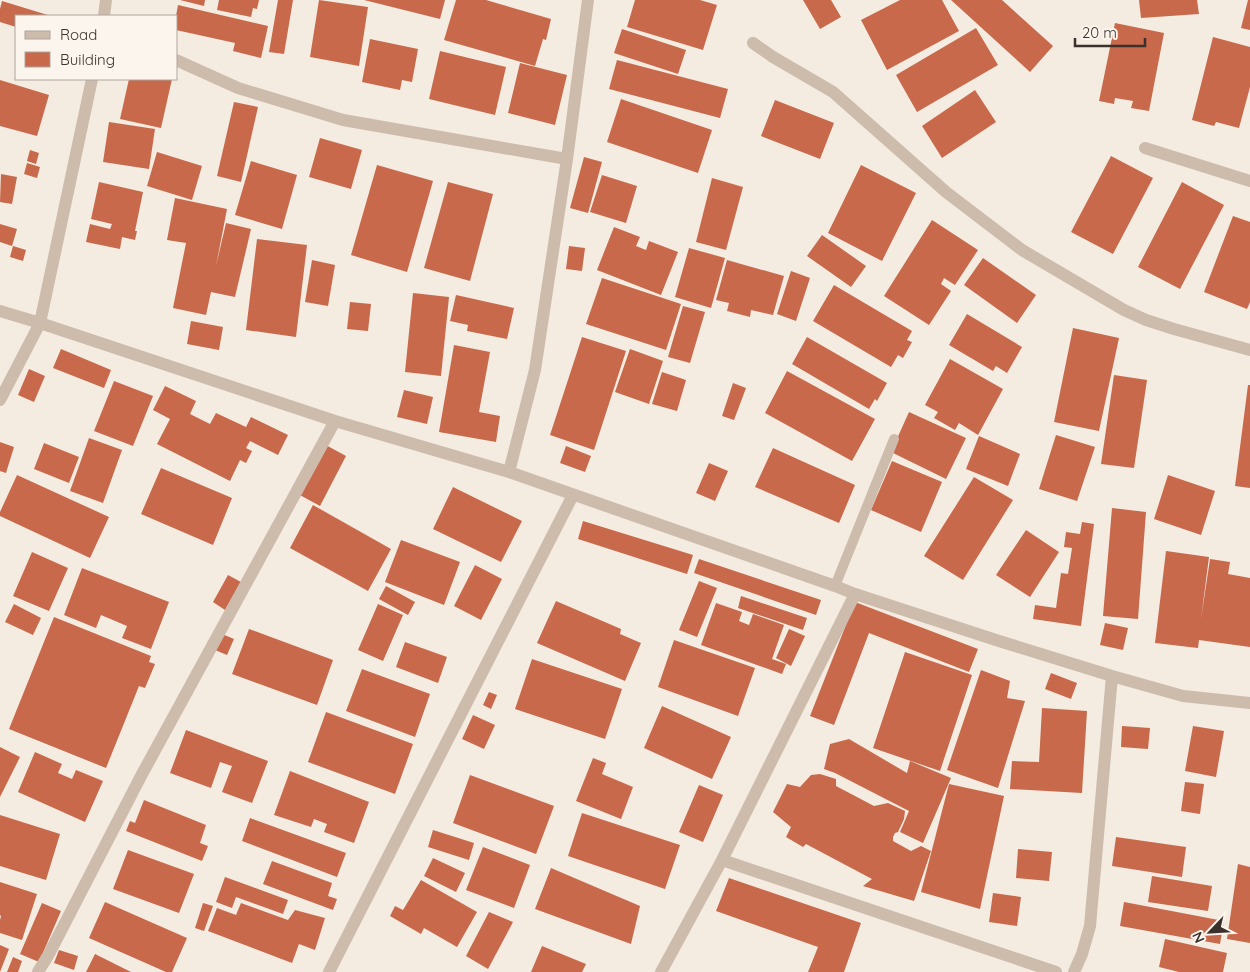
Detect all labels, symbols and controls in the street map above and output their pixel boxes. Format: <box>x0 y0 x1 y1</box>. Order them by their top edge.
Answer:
legend <box>15 15 178 80</box>
scale bar <box>1075 15 1145 47</box>
text: 20 m <box>1082 23 1117 42</box>
text: Road <box>60 25 97 44</box>
text: Building <box>60 50 115 69</box>
north arrow <box>1185 907 1235 957</box>
text: N <box>1188 929 1209 946</box>

